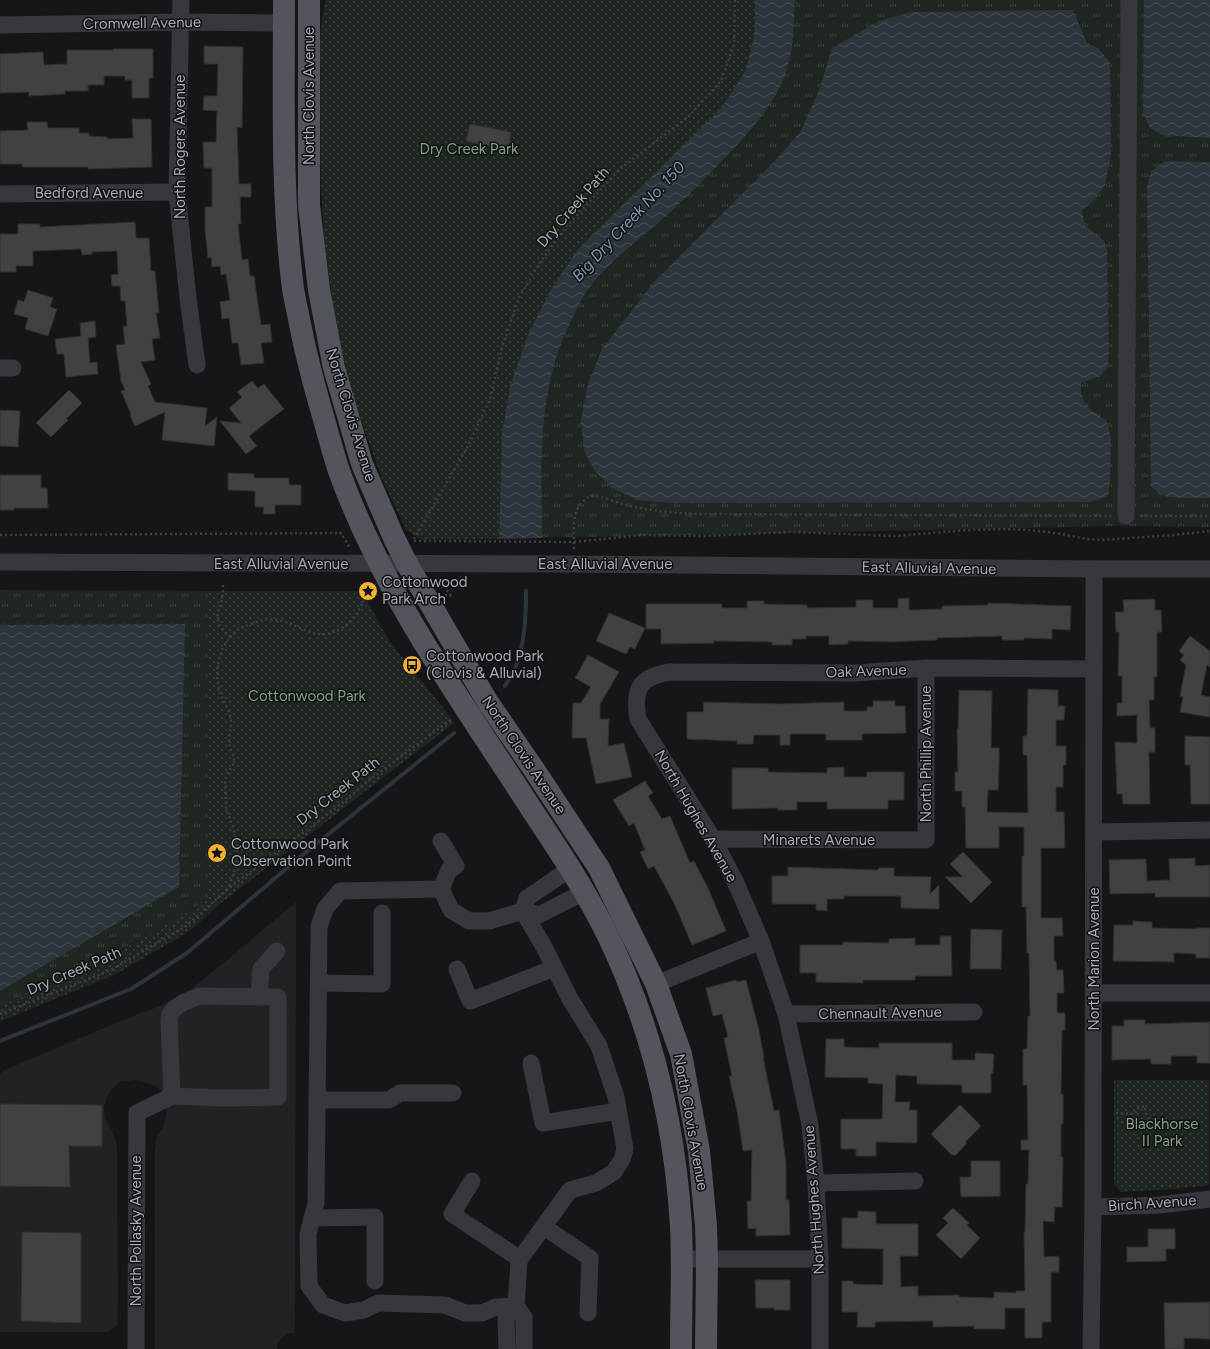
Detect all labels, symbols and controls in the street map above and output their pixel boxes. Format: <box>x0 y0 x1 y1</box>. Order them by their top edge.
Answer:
street label: Cromwell Avenue <box>83 13 201 33</box>
street label: North Clovis Avenue <box>300 27 318 165</box>
street label: North Rogers Avenue <box>171 75 189 219</box>
park label: Dry Creek Park <box>420 140 519 158</box>
water label: Big Dry Creek No. 150 <box>568 157 689 285</box>
street label: Dry Creek Path <box>533 163 613 251</box>
street label: Bedford Avenue <box>35 184 143 202</box>
street label: North Clovis Avenue <box>322 346 380 484</box>
street label: East Alluvial Avenue <box>214 555 348 573</box>
street label: East Alluvial Avenue <box>538 555 672 573</box>
street label: East Alluvial Avenue <box>862 558 996 578</box>
place label: Cottonwood Park Arch <box>382 573 468 608</box>
place icon: Cottonwood Park Arch <box>357 580 379 602</box>
place label: Cottonwood Park (Clovis & Alluvial) <box>426 647 545 682</box>
bus stop icon: Cottonwood Park (Clovis & Alluvial) <box>401 654 423 676</box>
street label: Oak Avenue <box>825 661 907 681</box>
street label: North Phillip Avenue <box>917 685 935 823</box>
park label: Cottonwood Park <box>248 687 367 705</box>
street label: North Clovis Avenue <box>478 693 570 817</box>
street label: North Hughes Avenue <box>651 747 741 885</box>
street label: Dry Creek Path <box>293 753 383 829</box>
street label: Minarets Avenue <box>763 831 875 849</box>
place label: Cottonwood Park Observation Point <box>231 835 352 870</box>
place icon: Cottonwood Park Observation Point <box>206 842 228 864</box>
street label: North Marion Avenue <box>1085 887 1103 1031</box>
street label: Dry Creek Path <box>24 943 124 999</box>
street label: Chennault Avenue <box>818 1003 942 1023</box>
street label: North Clovis Avenue <box>670 1052 712 1192</box>
park label: Blackhorse II Park <box>1126 1115 1198 1150</box>
street label: North Hughes Avenue <box>800 1125 828 1275</box>
street label: North Pollasky Avenue <box>127 1155 145 1307</box>
street label: Birch Avenue <box>1107 1191 1197 1215</box>

